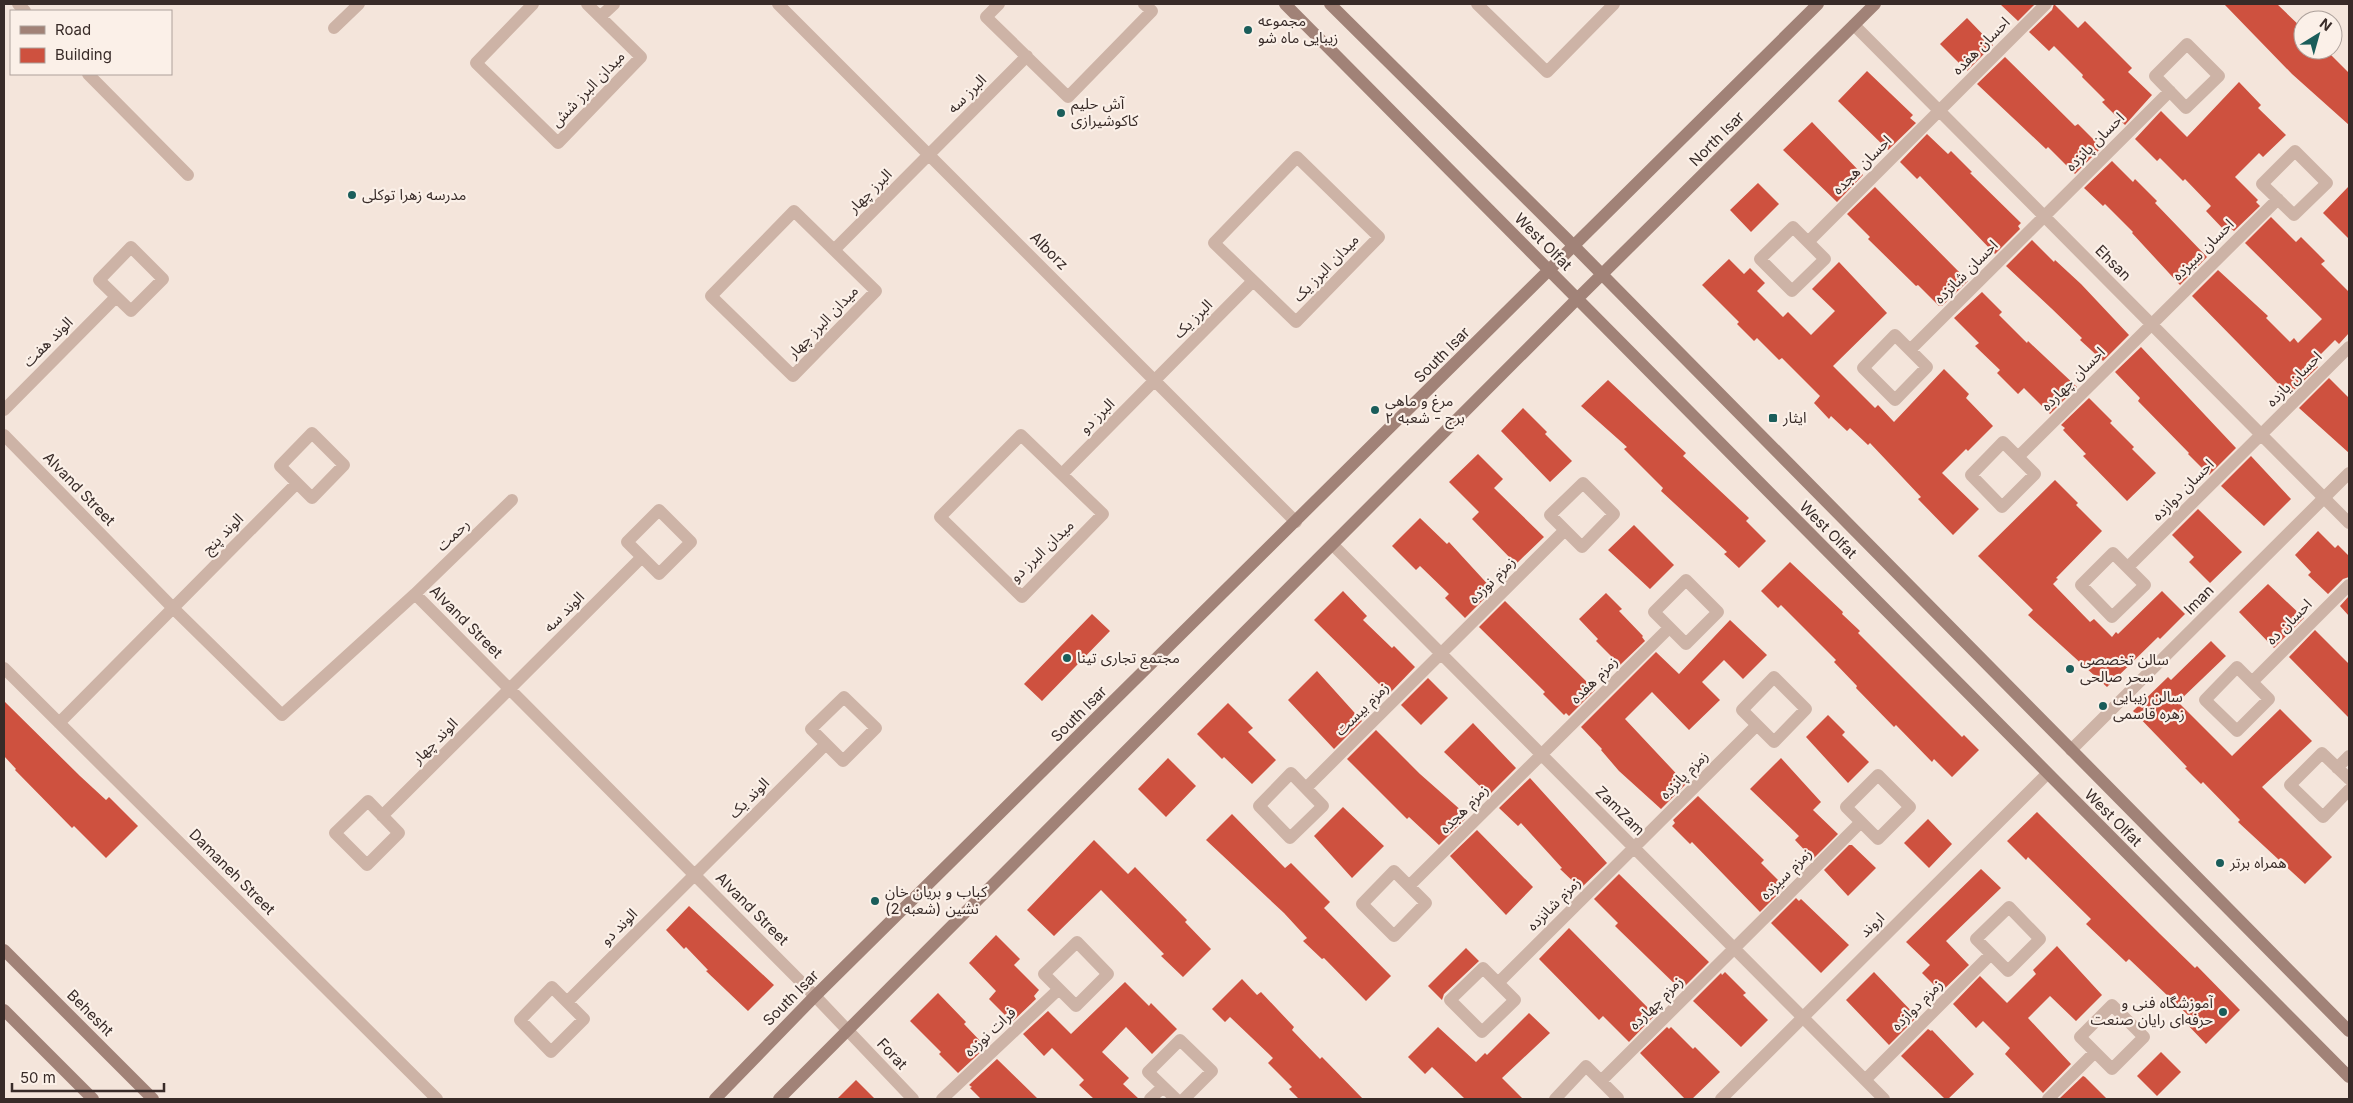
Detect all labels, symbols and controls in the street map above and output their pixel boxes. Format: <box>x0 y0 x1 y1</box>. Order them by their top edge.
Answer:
legend <box>10 10 172 75</box>
north arrow <box>2293 10 2343 60</box>
place label: مجموعه زیبایی ماه شو <box>1258 11 1338 47</box>
street label: احسان هفده <box>1948 13 2014 79</box>
text: N <box>2317 14 2336 34</box>
text: Road <box>55 20 91 39</box>
marker: مجموعه زیبایی ماه شو <box>1242 24 1254 36</box>
text: Building <box>55 45 112 64</box>
street label: میدان البرز شش <box>547 47 629 131</box>
street label: البرز سه <box>943 70 990 117</box>
place label: آش حلیم کاکوشیرازی <box>1071 94 1139 130</box>
marker: آش حلیم کاکوشیرازی <box>1055 107 1067 119</box>
street label: North Isar <box>1685 107 1748 170</box>
street label: احسان پانزده <box>2061 108 2129 176</box>
street label: احسان هجده <box>1828 131 1895 198</box>
street label: البرز چهار <box>843 165 896 218</box>
place label: مدرسه زهرا توکلی <box>362 185 466 204</box>
marker: مدرسه زهرا توکلی <box>346 189 358 201</box>
street label: West Olfat <box>1511 209 1576 274</box>
street label: احسان سیزده <box>2168 215 2238 285</box>
street label: Alborz <box>1026 228 1072 274</box>
street label: میدان البرز یک <box>1289 230 1363 306</box>
street label: احسان شانزده <box>1930 236 2002 308</box>
street label: Ehsan <box>2091 241 2135 285</box>
street label: میدان البرز چهار <box>782 281 863 364</box>
street label: البرز یک <box>1169 295 1216 342</box>
street label: الوند هفت <box>19 313 77 371</box>
street label: South Isar <box>1410 322 1474 387</box>
street label: احسان چهارده <box>2037 343 2109 415</box>
street label: احسان یازده <box>2262 347 2326 411</box>
place label: مرغ و ماهی برج - شعبه ۲ <box>1385 391 1465 430</box>
street label: البرز دو <box>1075 394 1118 437</box>
marker: مرغ و ماهی برج - شعبه ۲ <box>1369 404 1381 416</box>
place label: ایثار <box>1782 408 1807 427</box>
marker: ایثار <box>1767 412 1779 424</box>
street label: Alvand Street <box>39 448 119 530</box>
street label: احسان دوازده <box>2148 455 2218 525</box>
street label: West Olfat <box>1796 497 1861 562</box>
street label: الوند پنج <box>198 509 249 560</box>
street label: رحمت <box>432 514 473 555</box>
street label: میدان البرز دو <box>1006 515 1078 586</box>
street label: زمزم نوزده <box>1464 552 1521 609</box>
street label: Alvand Street <box>426 581 507 662</box>
street label: Iman <box>2180 581 2218 619</box>
street label: الوند سه <box>539 587 588 636</box>
street label: احسان ده <box>2262 595 2316 649</box>
place label: مجتمع تجاری تینا <box>1077 648 1180 670</box>
place label: سالن تخصصی سحر صالحی <box>2080 650 2169 686</box>
marker: مجتمع تجاری تینا <box>1061 652 1073 664</box>
street label: زمزم هفده <box>1566 652 1623 709</box>
marker: سالن تخصصی سحر صالحی <box>2064 663 2076 675</box>
street label: زمزم بیست <box>1331 678 1394 741</box>
street label: South Isar <box>1047 681 1111 746</box>
place label: سالن زیبایی زهره قاسمی <box>2113 687 2185 723</box>
marker: سالن زیبایی زهره قاسمی <box>2097 700 2109 712</box>
street label: الوند چهار <box>407 714 462 769</box>
street label: زمزم پانزده <box>1655 746 1713 804</box>
street label: الوند یک <box>724 773 773 822</box>
street label: زمزم هجده <box>1435 780 1494 839</box>
street label: ZamZam <box>1592 782 1649 839</box>
street label: West Olfat <box>2081 785 2146 850</box>
street label: Damaneh Street <box>185 825 279 919</box>
street label: زمزم سیزده <box>1756 844 1817 905</box>
place label: همراه برتر <box>2229 853 2287 872</box>
marker: همراه برتر <box>2214 857 2226 869</box>
street label: Alvand Street <box>712 868 793 949</box>
street label: زمزم شانزده <box>1523 873 1586 936</box>
place label: کباب و بریان خان نشین (شعبه 2) <box>885 882 988 918</box>
marker: کباب و بریان خان نشین (شعبه 2) <box>869 895 881 907</box>
street label: الوند دو <box>596 904 641 949</box>
street label: اروند <box>1855 908 1888 941</box>
street label: South Isar <box>759 965 823 1030</box>
street label: زمزم چهارده <box>1625 972 1688 1035</box>
street label: زمزم دوازده <box>1887 975 1948 1036</box>
street label: Behesht <box>63 985 118 1040</box>
place label: آموزشگاه فنی و حرفه‌ای رایان صنعت <box>2091 993 2214 1029</box>
street label: فرات نوزده <box>960 1003 1020 1061</box>
marker: آموزشگاه فنی و حرفه‌ای رایان صنعت <box>2217 1006 2229 1018</box>
street label: Forat <box>873 1034 912 1073</box>
scale bar <box>12 1060 165 1092</box>
text: 50 m <box>20 1068 56 1087</box>

